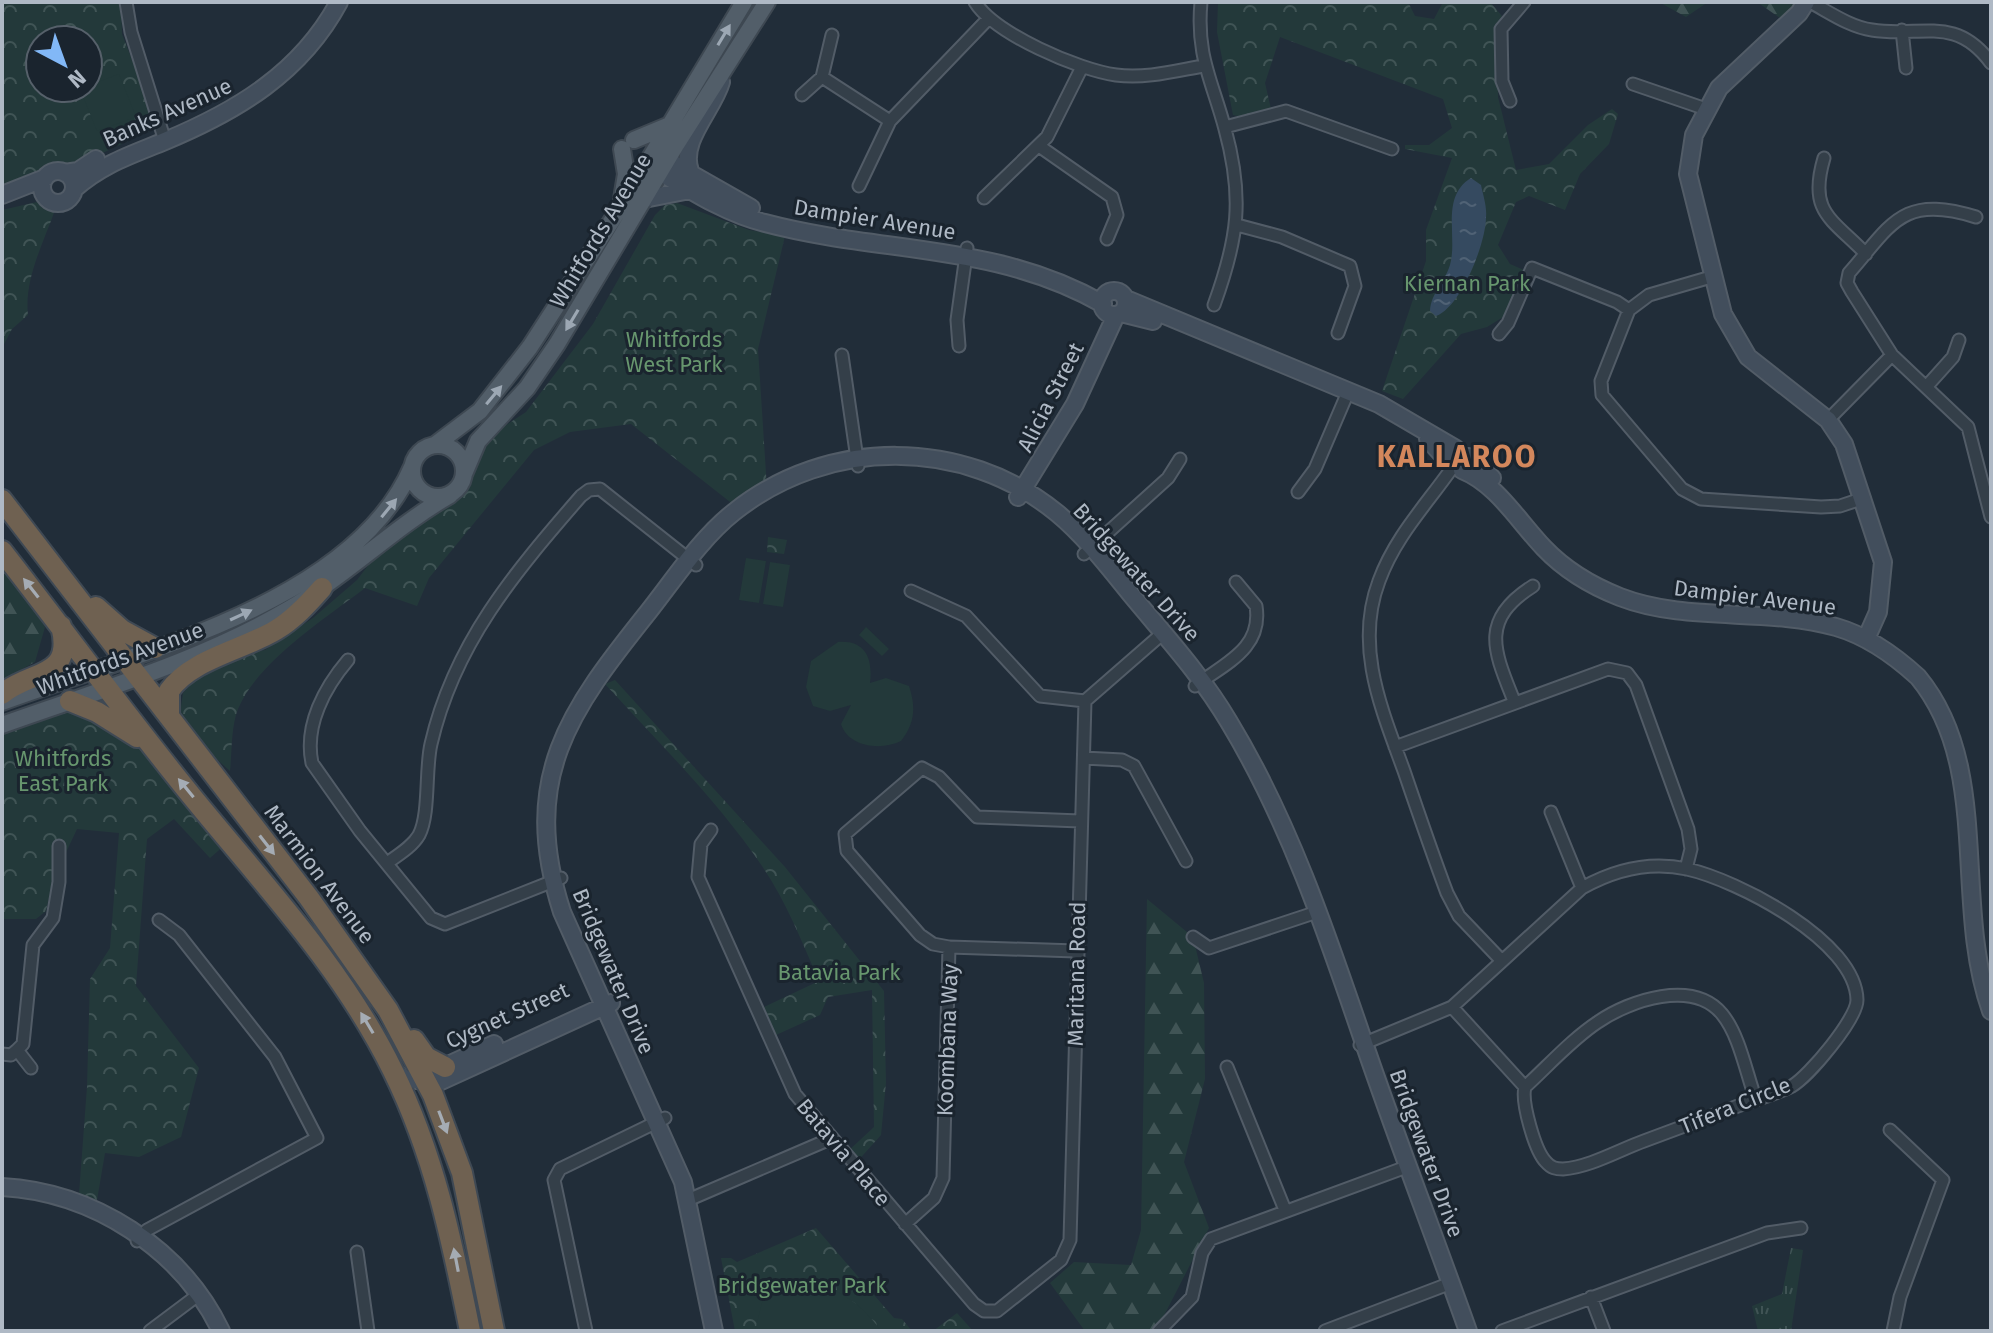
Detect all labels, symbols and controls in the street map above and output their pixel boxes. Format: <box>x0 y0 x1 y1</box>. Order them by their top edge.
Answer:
north arrow <box>24 24 104 104</box>
one-way arrow <box>717 24 731 46</box>
text: N <box>62 64 91 94</box>
street label: Banks Avenue <box>98 72 236 153</box>
street label: Whitfords Avenue <box>544 148 657 312</box>
street label: Dampier Avenue <box>792 193 958 246</box>
park label: Kiernan Park <box>1404 270 1531 297</box>
one-way arrow <box>565 309 579 331</box>
park label: Whitfords West Park <box>625 326 723 378</box>
street label: Alicia Street <box>1011 338 1090 457</box>
one-way arrow <box>485 385 502 405</box>
district label: KALLAROO <box>1377 439 1537 475</box>
street label: Bridgewater Drive <box>1067 497 1206 647</box>
one-way arrow <box>380 499 397 519</box>
street label: Dampier Avenue <box>1672 574 1838 621</box>
one-way arrow <box>24 578 40 598</box>
one-way arrow <box>230 608 253 622</box>
street label: Whitfords Avenue <box>33 616 207 701</box>
park label: Whitfords East Park <box>15 745 111 797</box>
one-way arrow <box>178 779 195 799</box>
street label: Marmion Avenue <box>258 799 381 949</box>
one-way arrow <box>259 834 275 855</box>
street label: Bridgewater Drive <box>566 884 661 1058</box>
street label: Maritana Road <box>1062 901 1091 1047</box>
park label: Batavia Park <box>778 959 901 986</box>
street label: Koombana Way <box>931 963 964 1117</box>
street label: Cygnet Street <box>442 976 573 1055</box>
one-way arrow <box>361 1012 375 1034</box>
street label: Bridgewater Drive <box>1384 1065 1470 1241</box>
street label: Tifera Circle <box>1676 1071 1795 1140</box>
street label: Batavia Place <box>791 1093 897 1212</box>
one-way arrow <box>437 1110 450 1134</box>
one-way arrow <box>449 1247 462 1272</box>
park label: Bridgewater Park <box>717 1272 887 1299</box>

